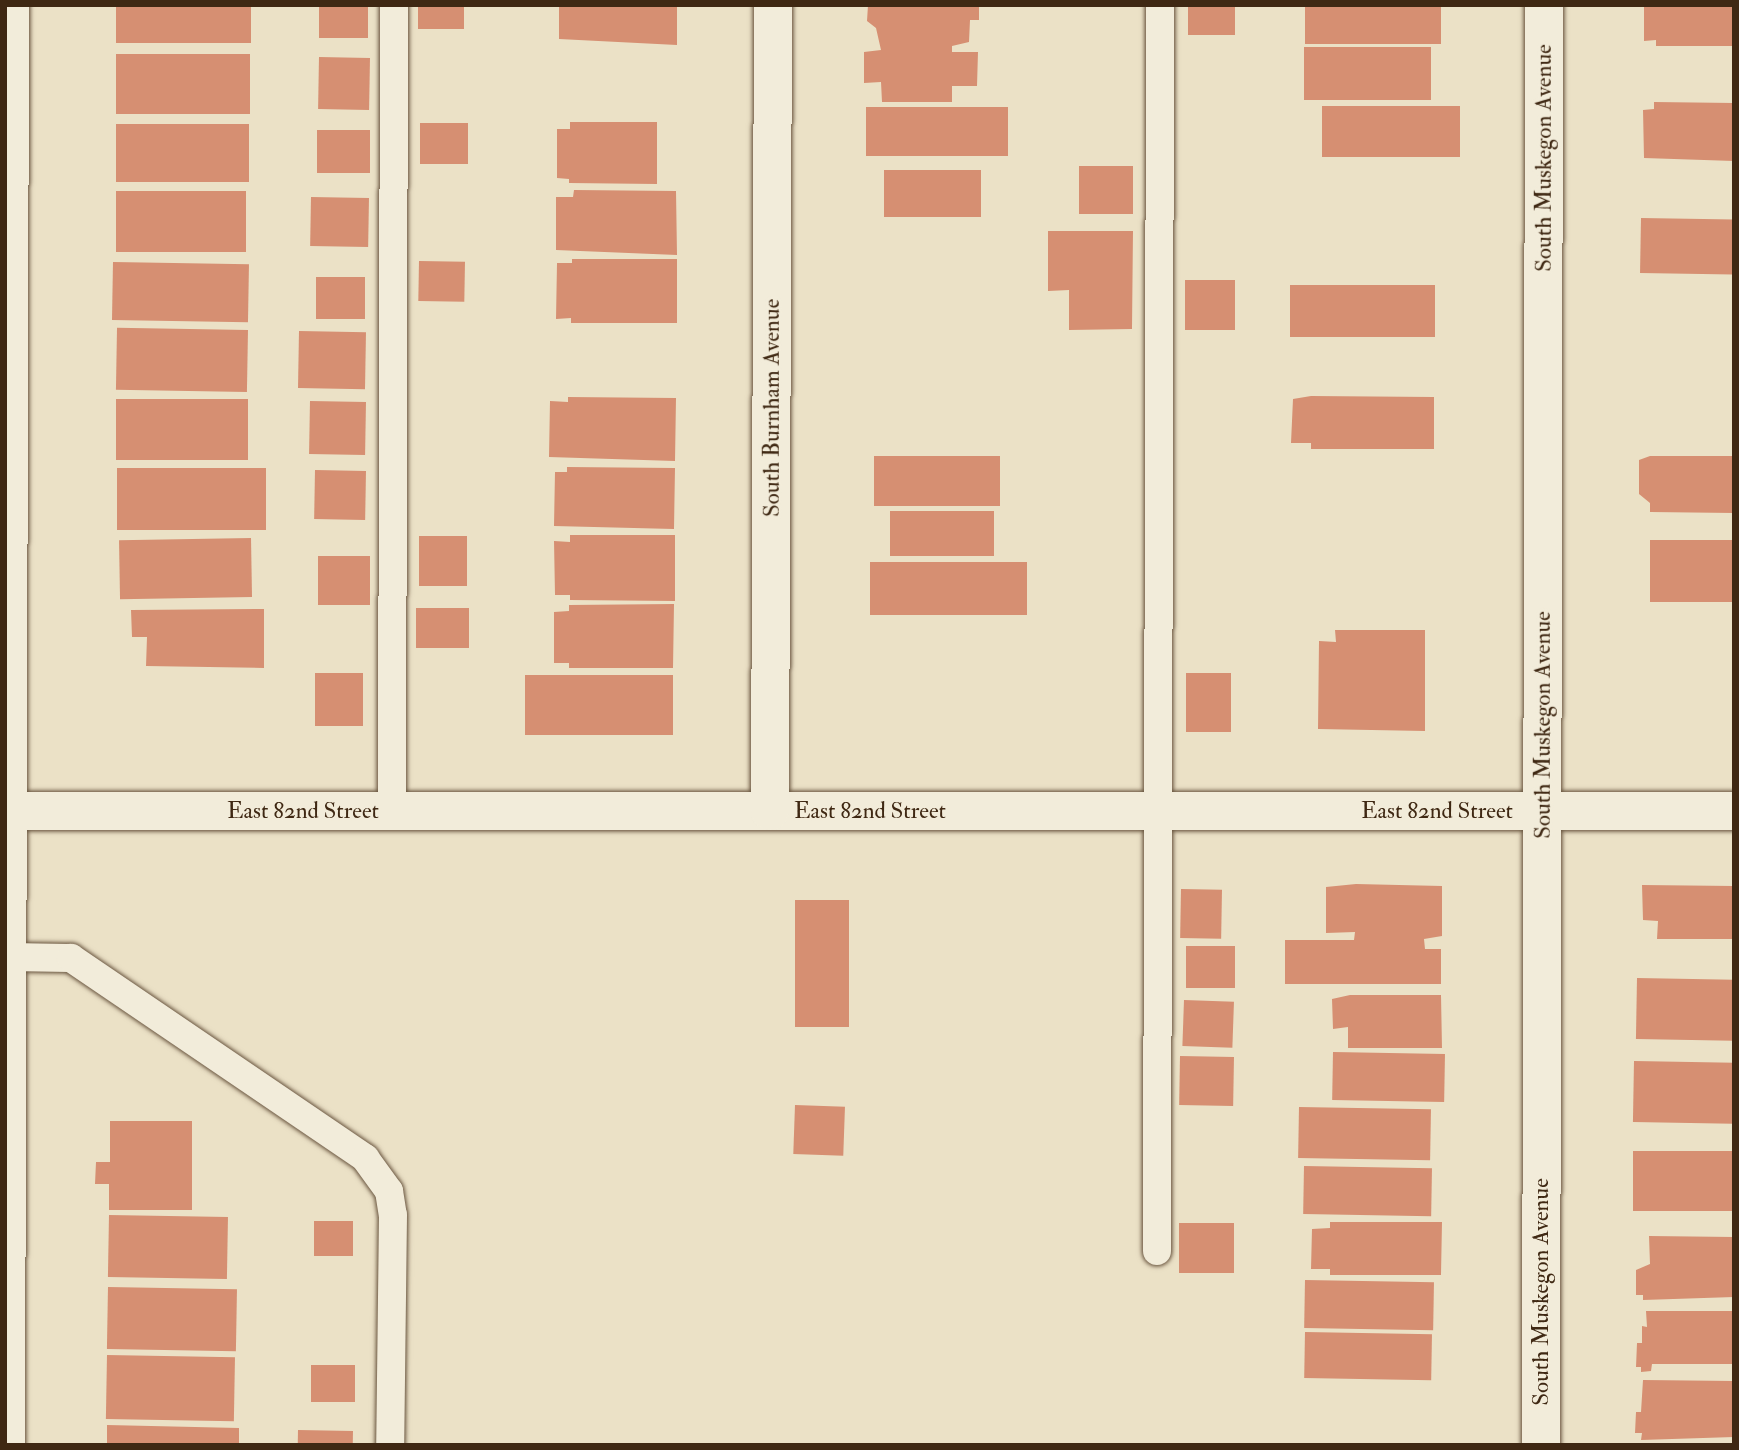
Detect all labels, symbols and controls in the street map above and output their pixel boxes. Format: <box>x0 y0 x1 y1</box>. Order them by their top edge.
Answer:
street label: South Muskegon Avenue <box>1530 44 1558 272</box>
street label: South Burnham Avenue <box>758 299 786 517</box>
street label: South Muskegon Avenue <box>1529 611 1557 839</box>
street label: East 82nd Street <box>227 797 379 825</box>
street label: East 82nd Street <box>794 797 946 825</box>
street label: East 82nd Street <box>1361 797 1513 825</box>
street label: South Muskegon Avenue <box>1527 1178 1555 1406</box>

